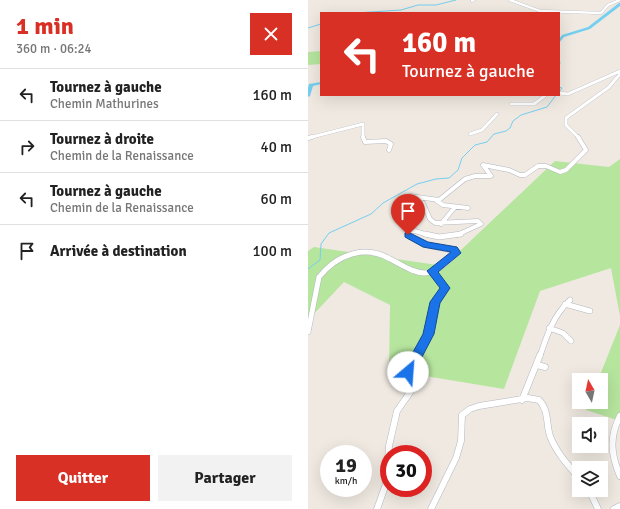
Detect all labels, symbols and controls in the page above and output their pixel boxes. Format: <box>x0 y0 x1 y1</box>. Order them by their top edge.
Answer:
text: 1 min <box>16 11 74 41</box>
button: close <box>250 13 292 55</box>
text: 160 m <box>402 26 476 60</box>
icon: left <box>336 28 388 80</box>
text: 360 m · 06:24 <box>16 41 92 57</box>
text: Tournez à gauche <box>402 60 535 82</box>
text: Tournez à gauche <box>50 78 162 96</box>
icon: left <box>16 84 38 106</box>
text: 160 m <box>252 86 292 104</box>
text: Chemin Mathurines <box>50 96 159 112</box>
text: Tournez à droite <box>50 130 154 148</box>
icon: right <box>16 136 38 158</box>
text: 40 m <box>261 138 292 156</box>
text: Chemin de la Renaissance <box>50 148 194 164</box>
text: Tournez à gauche <box>50 182 162 200</box>
icon: left <box>16 188 38 210</box>
text: 60 m <box>261 190 292 208</box>
pin <box>391 194 425 235</box>
text: Chemin de la Renaissance <box>50 200 194 216</box>
icon: arrive <box>397 200 419 222</box>
icon: arrive <box>16 240 38 262</box>
text: Arrivée à destination <box>50 242 187 260</box>
text: 100 m <box>252 242 292 260</box>
position arrow <box>387 351 429 393</box>
north arrow <box>572 373 608 409</box>
map controls <box>572 373 608 497</box>
button: sound <box>572 417 608 453</box>
speed limit sign: 30 <box>380 445 432 497</box>
text: 19 <box>335 453 357 478</box>
button: Quitter <box>16 455 150 501</box>
button: Partager <box>158 455 292 501</box>
button: layers <box>572 461 608 497</box>
text: km/h <box>335 475 357 487</box>

